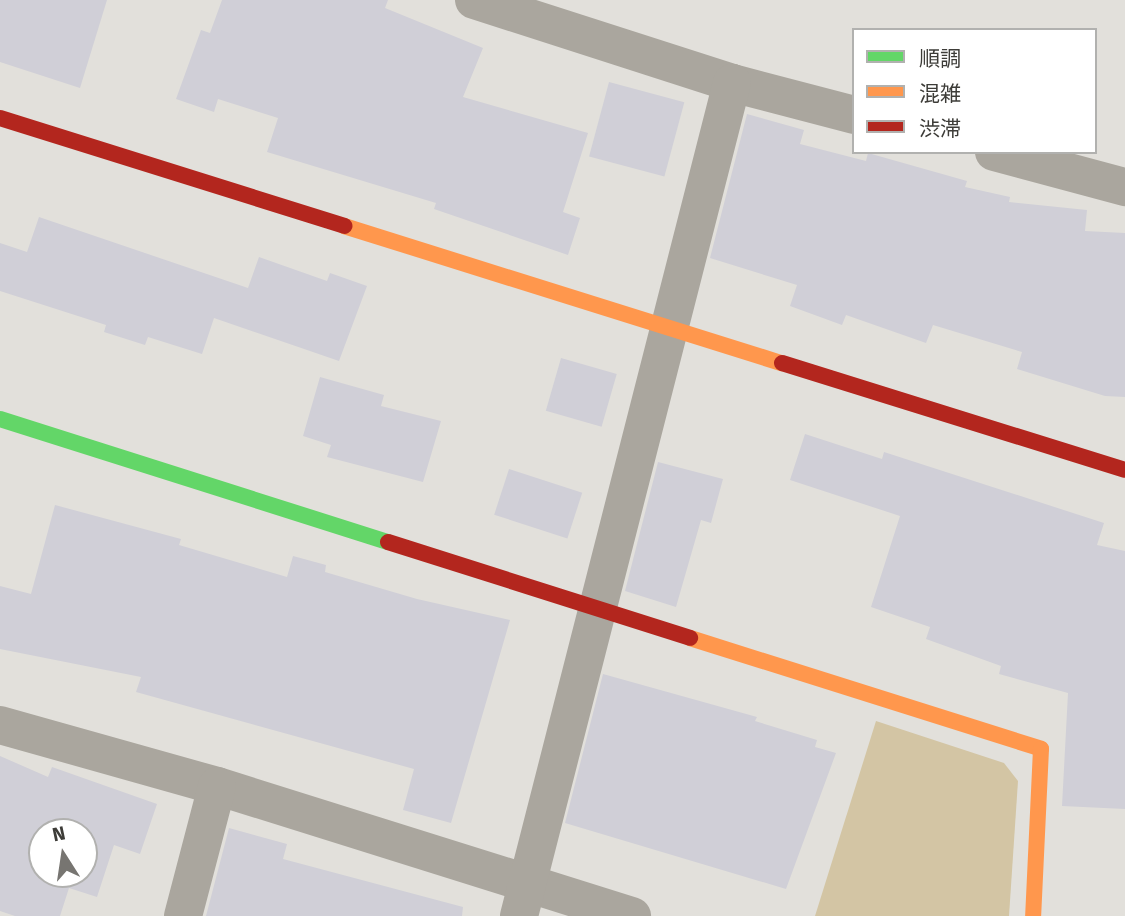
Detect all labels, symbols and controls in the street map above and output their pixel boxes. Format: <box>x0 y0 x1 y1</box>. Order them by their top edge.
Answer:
legend <box>852 28 1097 154</box>
text: 順調 <box>919 46 961 72</box>
text: 混雑 <box>919 81 961 107</box>
text: 渋滞 <box>919 116 961 142</box>
north arrow <box>28 818 98 888</box>
text: N <box>50 821 67 846</box>

